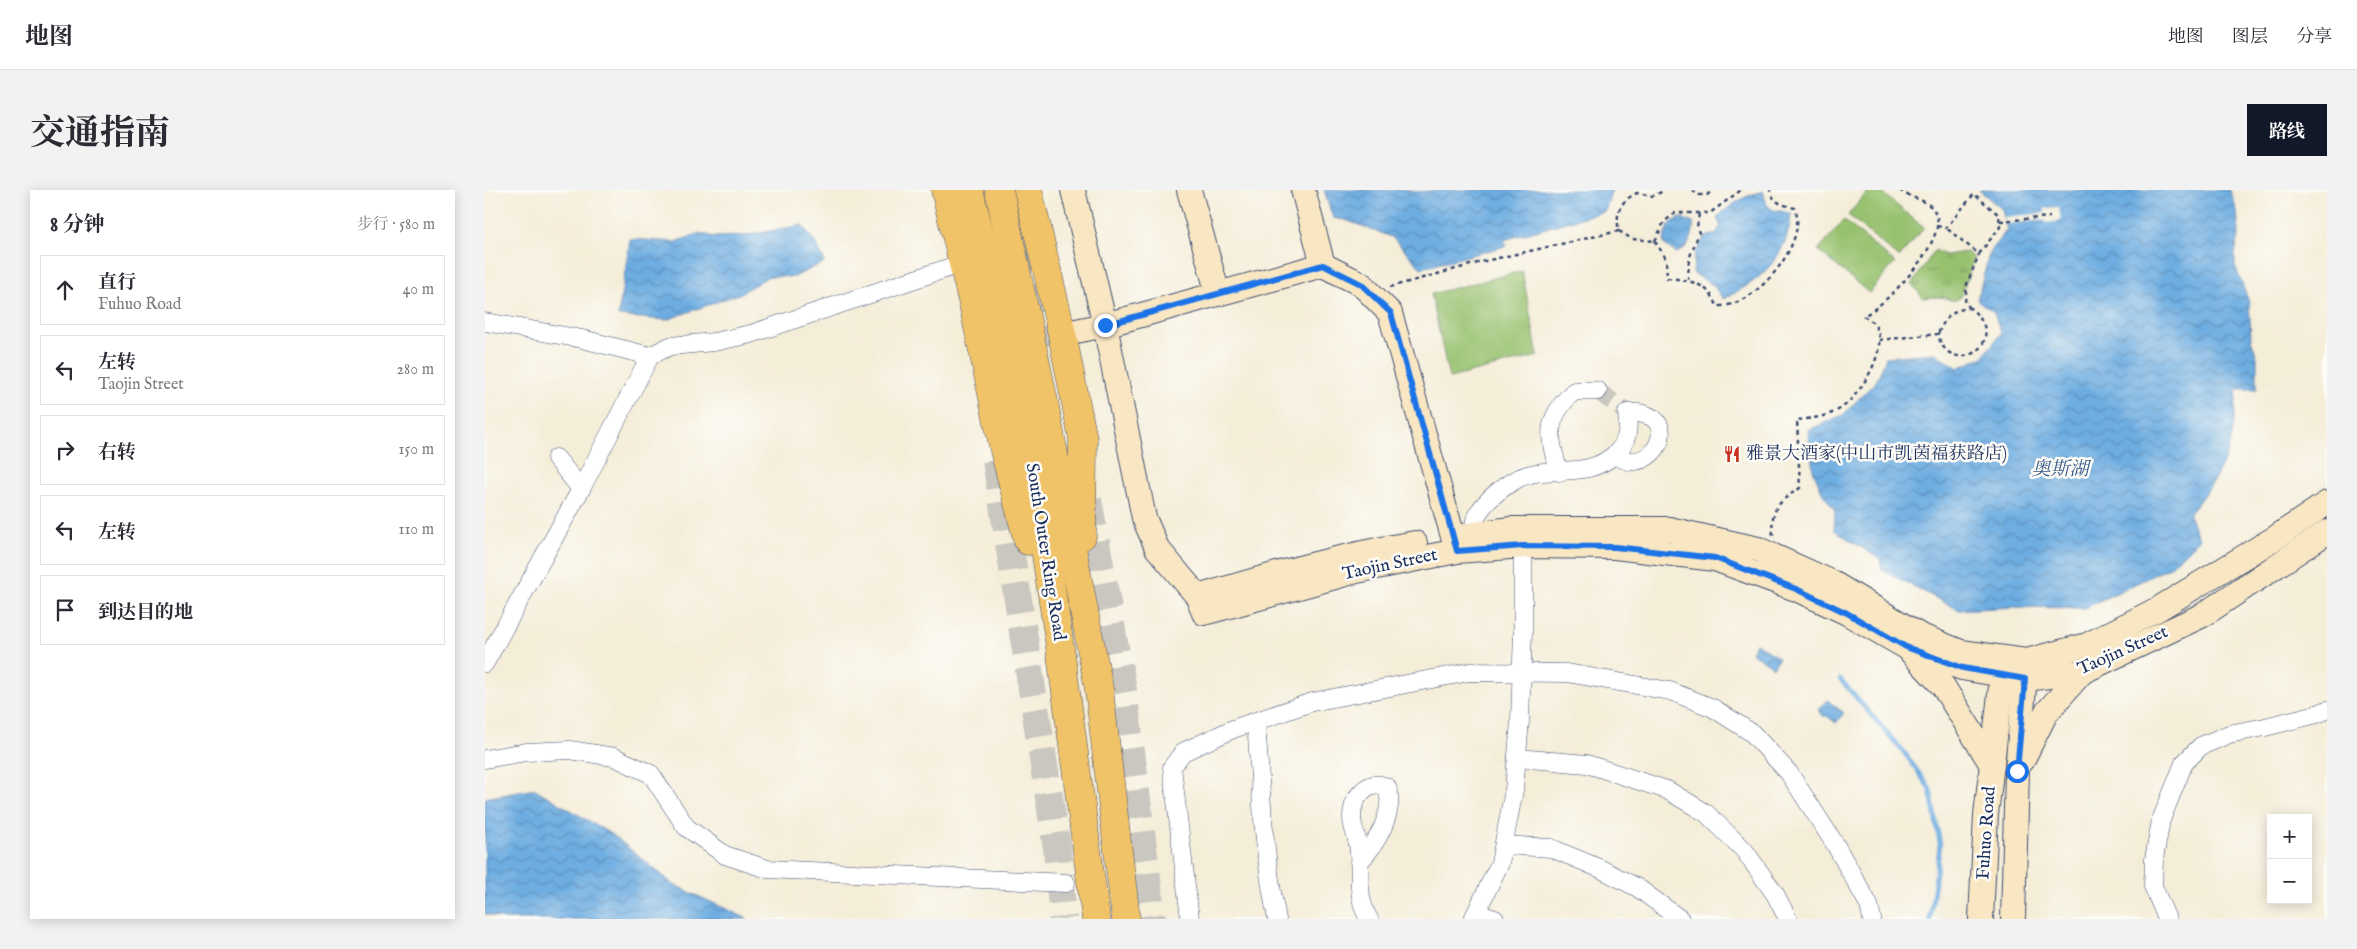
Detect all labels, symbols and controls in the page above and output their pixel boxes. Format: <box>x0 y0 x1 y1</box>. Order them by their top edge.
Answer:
text: 地图 <box>25 22 73 53</box>
text: 地图 <box>2168 26 2204 49</box>
text: 图层 <box>2232 26 2268 49</box>
text: 分享 <box>2296 26 2332 49</box>
button: 路线 <box>2247 104 2327 156</box>
text: 交通指南 <box>30 112 170 157</box>
text: 8 分钟 <box>50 212 105 239</box>
text: 步行 · 580 m <box>357 215 435 235</box>
text: 直行 <box>98 271 136 295</box>
icon: ahead <box>51 276 79 304</box>
text: 40 m <box>402 280 434 300</box>
text: Fuhuo Road <box>98 295 181 315</box>
route end <box>1094 314 1117 337</box>
text: 左转 <box>98 351 136 375</box>
icon: left <box>51 356 79 384</box>
text: 280 m <box>397 360 434 380</box>
text: Taojin Street <box>98 375 184 395</box>
icon: right <box>51 436 79 464</box>
text: 150 m <box>399 440 434 460</box>
text: 右转 <box>98 441 136 465</box>
place label: 雅景大酒家(中山市凯茵福获路店) <box>1746 443 2007 466</box>
restaurant icon: 雅景大酒家(中山市凯茵福获路店) <box>1722 444 1742 464</box>
water label: 奥斯湖 <box>2031 458 2091 482</box>
street label: South Outer Ring Road <box>1020 462 1070 643</box>
icon: left <box>51 516 79 544</box>
text: 110 m <box>398 520 434 540</box>
text: 左转 <box>98 521 136 545</box>
street label: Taojin Street <box>1340 544 1440 586</box>
icon: arrive <box>51 596 79 624</box>
text: 到达目的地 <box>98 601 193 625</box>
street label: Taojin Street <box>2074 621 2172 681</box>
route start <box>2006 760 2029 783</box>
street label: Fuhuo Road <box>1972 785 2002 881</box>
map controls <box>2267 814 2312 904</box>
button: + <box>2267 814 2312 859</box>
button: − <box>2267 859 2312 904</box>

